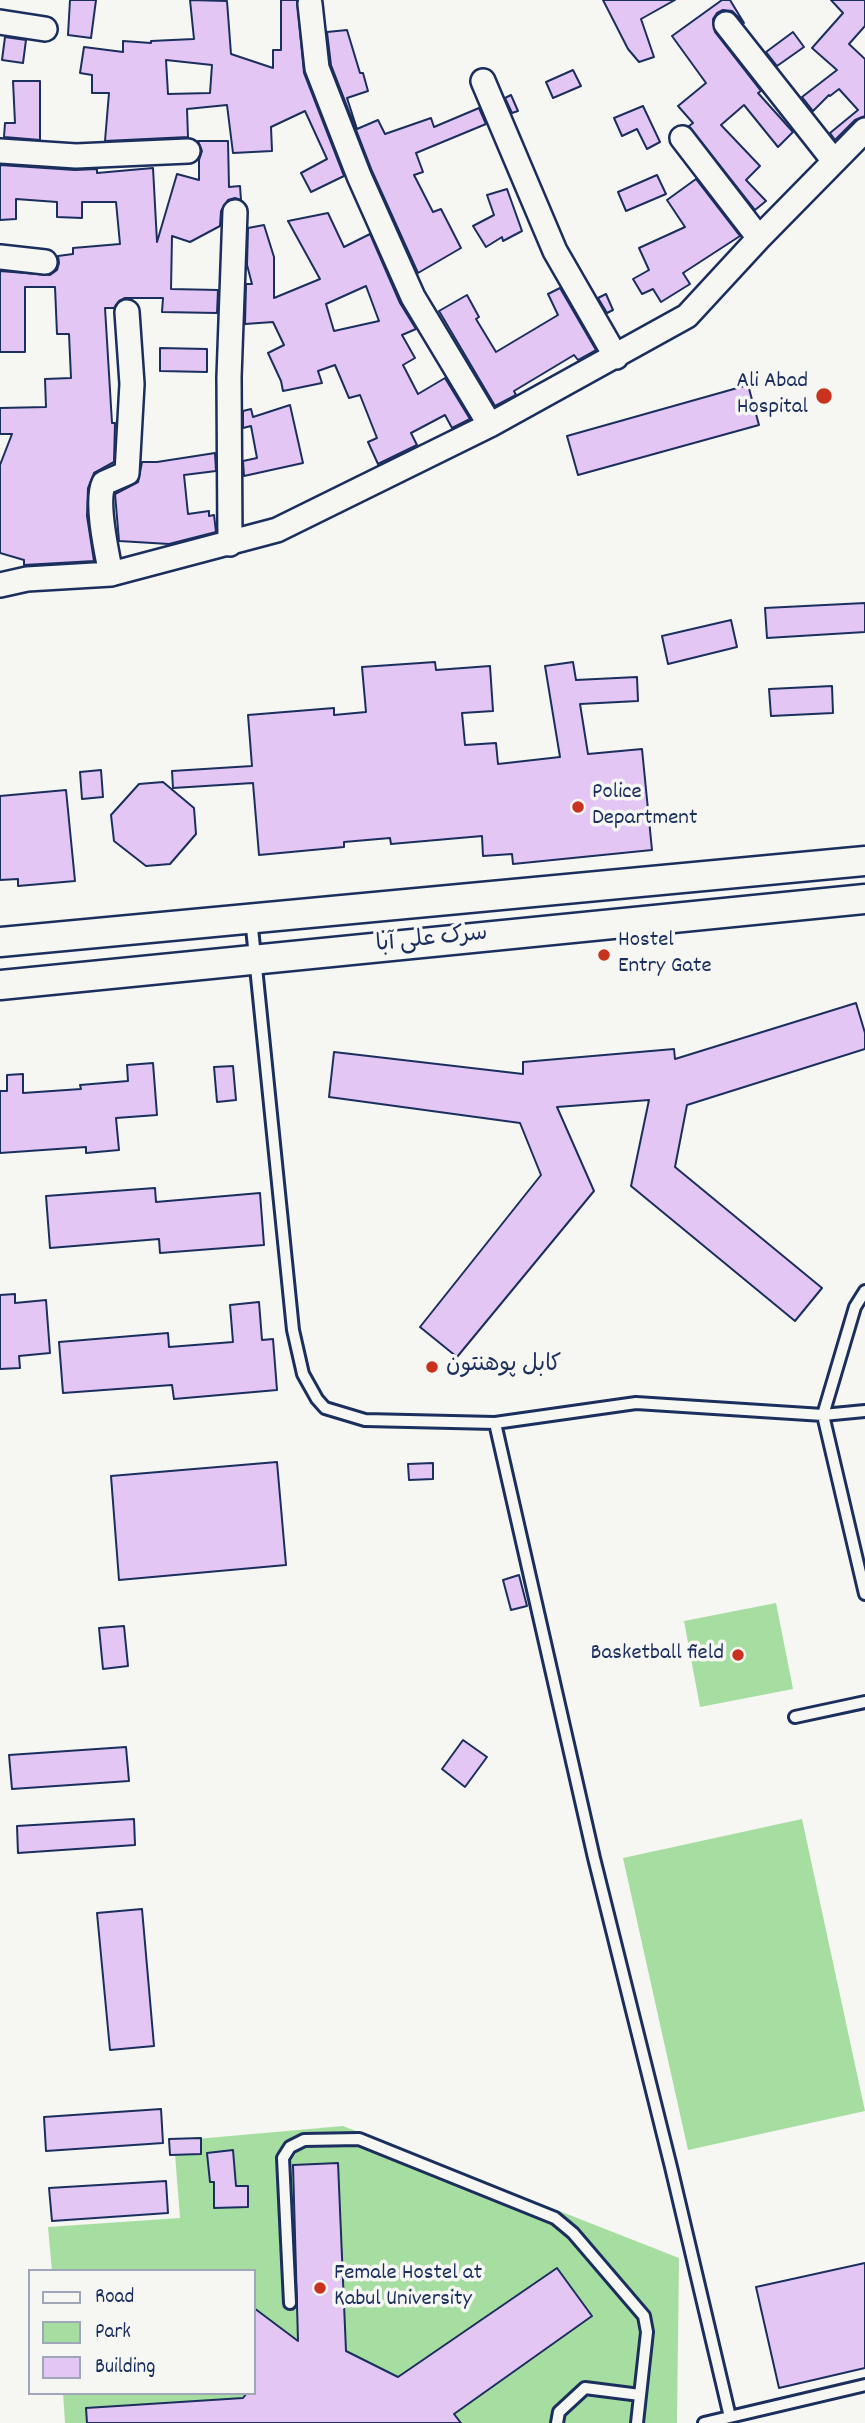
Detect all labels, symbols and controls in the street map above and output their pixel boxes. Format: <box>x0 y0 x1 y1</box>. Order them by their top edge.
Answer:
place label: Ali Abad Hospital <box>736 369 808 423</box>
marker: Ali Abad Hospital <box>814 386 834 406</box>
place label: Police Department <box>592 780 697 834</box>
marker: Police Department <box>570 799 586 815</box>
street label: سرک علی آبا <box>375 921 489 961</box>
place label: Hostel Entry Gate <box>618 928 712 982</box>
marker: Hostel Entry Gate <box>596 947 612 963</box>
place label: کابل پوهنتون <box>446 1353 561 1381</box>
marker: کابل پوهنتون <box>424 1359 440 1375</box>
place label: Basketball field <box>591 1641 724 1669</box>
marker: Basketball field <box>730 1647 746 1663</box>
place label: Female Hostel at Kabul University <box>334 2261 482 2315</box>
legend <box>28 2269 256 2395</box>
marker: Female Hostel at Kabul University <box>312 2280 328 2296</box>
text: Road <box>95 2283 134 2313</box>
text: Park <box>95 2318 131 2348</box>
text: Building <box>95 2353 155 2383</box>

